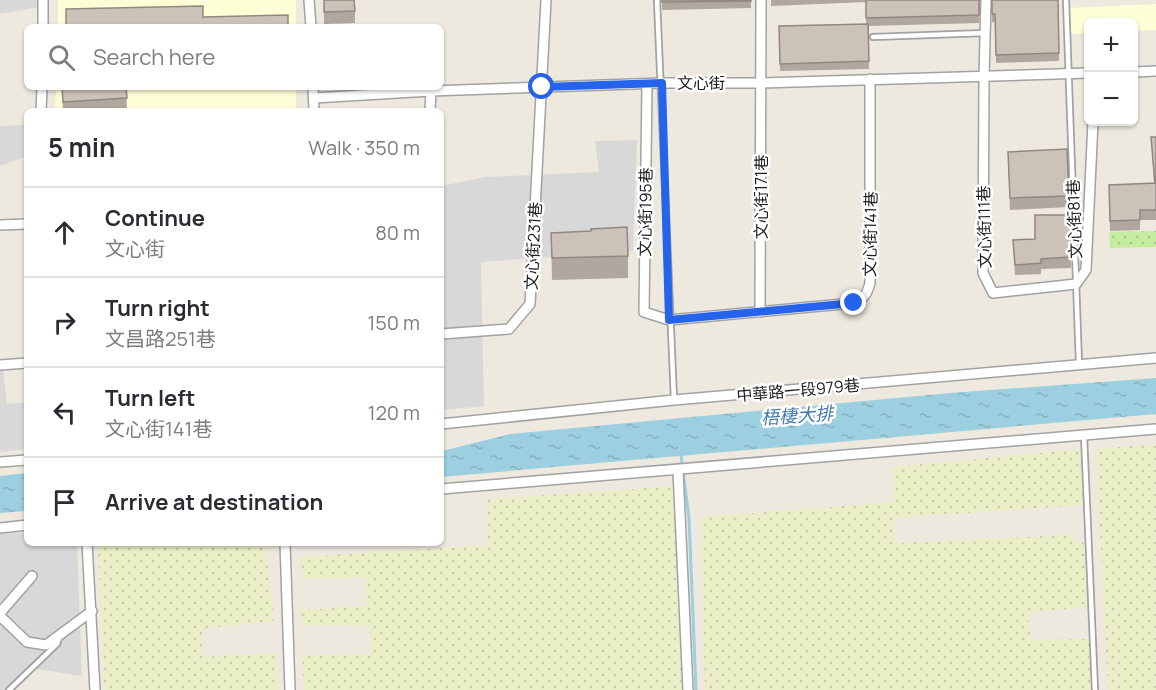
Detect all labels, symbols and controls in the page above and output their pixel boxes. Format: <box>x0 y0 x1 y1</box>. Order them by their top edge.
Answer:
map controls <box>1084 18 1138 126</box>
button: + <box>1084 18 1138 72</box>
search box <box>24 24 444 90</box>
icon: search <box>45 41 78 74</box>
text: Search here <box>93 42 215 72</box>
street label: 文心街 <box>677 72 725 94</box>
button: − <box>1084 72 1138 126</box>
route start <box>528 73 554 99</box>
text: 5 min <box>48 129 115 165</box>
text: Walk · 350 m <box>308 134 420 161</box>
street label: 文心街171巷 <box>750 155 772 239</box>
street label: 文心街195巷 <box>633 167 657 257</box>
street label: 文心街81巷 <box>1062 179 1086 259</box>
street label: 文心街111巷 <box>972 185 996 269</box>
street label: 文心街141巷 <box>858 191 882 277</box>
street label: 文心街231巷 <box>520 201 546 291</box>
text: Continue <box>105 203 205 233</box>
icon: ahead <box>48 216 81 249</box>
text: 80 m <box>375 219 420 246</box>
text: 文心街 <box>105 235 165 262</box>
route end <box>840 289 866 315</box>
text: Turn right <box>105 293 210 323</box>
icon: right <box>48 306 81 339</box>
text: 150 m <box>367 309 420 336</box>
text: 文昌路251巷 <box>105 325 216 352</box>
street label: 中華路一段979巷 <box>735 374 861 406</box>
text: Turn left <box>105 383 195 413</box>
icon: left <box>48 396 81 429</box>
text: 120 m <box>368 399 420 426</box>
water label: 梧棲大排 <box>760 400 836 429</box>
text: 文心街141巷 <box>105 415 212 442</box>
icon: arrive <box>48 486 81 519</box>
text: Arrive at destination <box>105 487 323 517</box>

